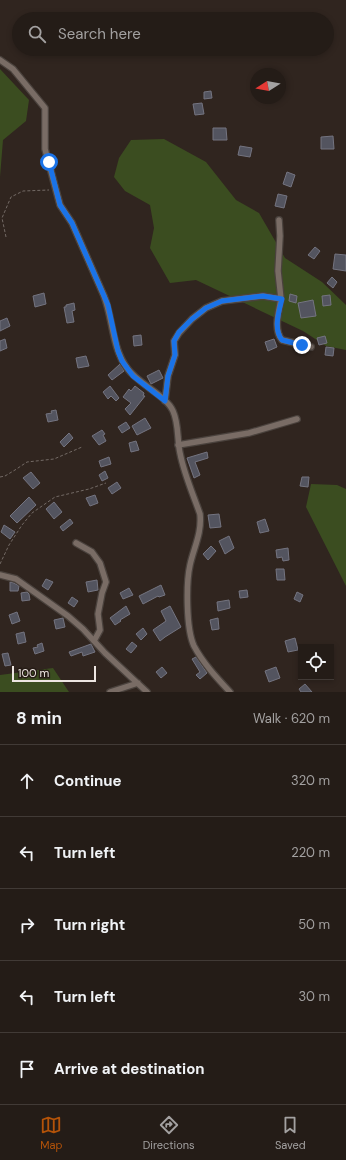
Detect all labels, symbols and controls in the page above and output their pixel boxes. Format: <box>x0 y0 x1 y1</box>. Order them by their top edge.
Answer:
search box <box>12 12 334 56</box>
icon: search <box>26 23 48 45</box>
text: Search here <box>58 24 141 44</box>
north arrow <box>250 68 286 104</box>
route start <box>40 153 58 171</box>
route end <box>293 336 311 354</box>
map controls <box>298 644 334 680</box>
button: locate <box>298 644 334 680</box>
scale bar <box>12 664 96 683</box>
text: 100 m <box>18 666 49 680</box>
text: 8 min <box>16 707 62 729</box>
text: Walk · 620 m <box>253 710 330 727</box>
icon: ahead <box>16 770 38 792</box>
text: Continue <box>54 771 122 791</box>
text: 320 m <box>291 772 330 789</box>
icon: left <box>16 842 38 864</box>
text: Turn left <box>54 843 115 863</box>
text: 220 m <box>291 844 330 861</box>
icon: right <box>16 914 38 936</box>
text: Turn right <box>54 915 125 935</box>
text: 50 m <box>298 916 330 933</box>
icon: left <box>16 986 38 1008</box>
text: Turn left <box>54 987 115 1007</box>
text: 30 m <box>298 988 330 1005</box>
icon: arrive <box>16 1058 38 1080</box>
text: Arrive at destination <box>54 1059 205 1079</box>
tab: Map <box>40 1114 62 1152</box>
tab: Directions <box>143 1114 195 1152</box>
tab: Saved <box>275 1114 306 1152</box>

